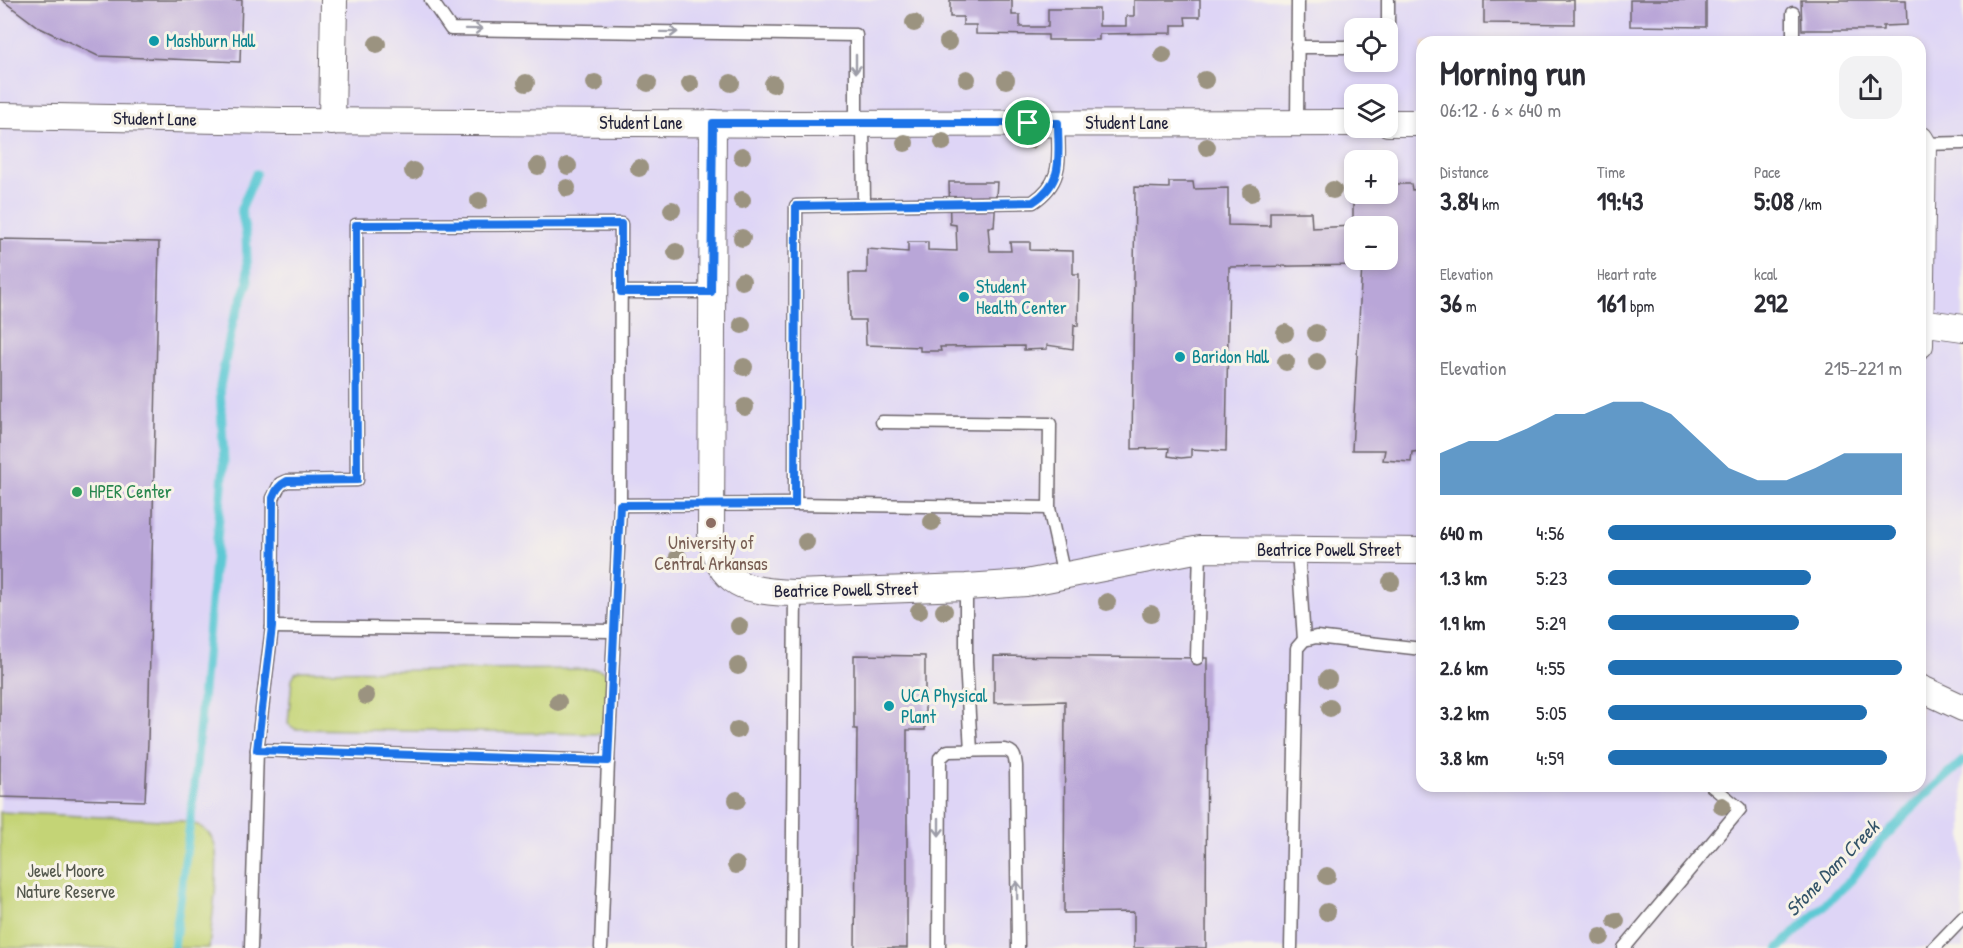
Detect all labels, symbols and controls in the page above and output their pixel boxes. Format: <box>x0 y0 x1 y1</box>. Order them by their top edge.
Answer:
map controls <box>1344 18 1398 270</box>
button: locate <box>1344 18 1398 72</box>
one-way arrow <box>464 24 484 35</box>
one-way arrow <box>659 26 679 38</box>
place label: Mashburn Hall <box>166 28 256 53</box>
marker: Mashburn Hall <box>147 34 161 48</box>
text: Morning run <box>1440 51 1586 95</box>
one-way arrow <box>850 54 862 74</box>
button: share <box>1839 56 1902 119</box>
button: layers <box>1344 84 1398 138</box>
text: 06:12 · 6 × 640 m <box>1440 96 1561 123</box>
pin <box>1002 97 1053 148</box>
street label: Student Lane <box>113 105 197 132</box>
icon: arrive <box>1011 106 1044 139</box>
street label: Student Lane <box>599 110 683 135</box>
street label: Student Lane <box>1085 110 1169 135</box>
button: + <box>1344 150 1398 204</box>
text: Distance <box>1440 161 1489 183</box>
text: Time <box>1597 161 1625 183</box>
text: Pace <box>1754 161 1781 183</box>
text: 3.84 <box>1440 183 1478 218</box>
text: 19:43 <box>1597 183 1643 218</box>
text: 5:08 <box>1754 183 1794 218</box>
text: km <box>1478 193 1499 215</box>
text: /km <box>1794 193 1822 215</box>
button: − <box>1344 216 1398 270</box>
text: Elevation <box>1440 263 1493 285</box>
text: Heart rate <box>1597 263 1657 285</box>
text: kcal <box>1754 263 1777 285</box>
place label: Student Health Center <box>976 274 1067 320</box>
text: 36 <box>1440 285 1462 320</box>
text: 161 <box>1597 285 1626 320</box>
text: 292 <box>1754 285 1788 320</box>
marker: Student Health Center <box>957 290 971 304</box>
text: m <box>1462 295 1477 317</box>
text: bpm <box>1626 295 1654 317</box>
place label: Baridon Hall <box>1192 344 1269 369</box>
marker: Baridon Hall <box>1173 350 1187 364</box>
text: Elevation <box>1440 354 1506 381</box>
text: 215–221 m <box>1824 354 1902 381</box>
place label: HPER Center <box>89 479 172 504</box>
marker: HPER Center <box>70 485 84 499</box>
marker: University of Central Arkansas <box>704 516 718 530</box>
text: 640 m <box>1440 519 1483 546</box>
text: 4:56 <box>1536 519 1565 546</box>
place label: University of Central Arkansas <box>654 530 768 576</box>
street label: Beatrice Powell Street <box>1257 537 1402 562</box>
text: 1.3 km <box>1440 564 1487 591</box>
text: 5:23 <box>1536 564 1567 591</box>
street label: Beatrice Powell Street <box>774 576 919 603</box>
text: 1.9 km <box>1440 609 1485 636</box>
text: 5:29 <box>1536 609 1566 636</box>
text: 2.6 km <box>1440 654 1488 681</box>
text: 4:55 <box>1536 654 1565 681</box>
place label: UCA Physical Plant <box>901 683 988 729</box>
marker: UCA Physical Plant <box>882 699 896 713</box>
text: 3.2 km <box>1440 699 1489 726</box>
text: 5:05 <box>1536 699 1567 726</box>
text: 3.8 km <box>1440 744 1488 771</box>
text: 4:59 <box>1536 744 1564 771</box>
water label: Stone Dam Creek <box>1779 812 1886 922</box>
one-way arrow <box>933 817 945 837</box>
park label: Jewel Moore Nature Reserve <box>17 858 115 904</box>
one-way arrow <box>1011 880 1023 900</box>

